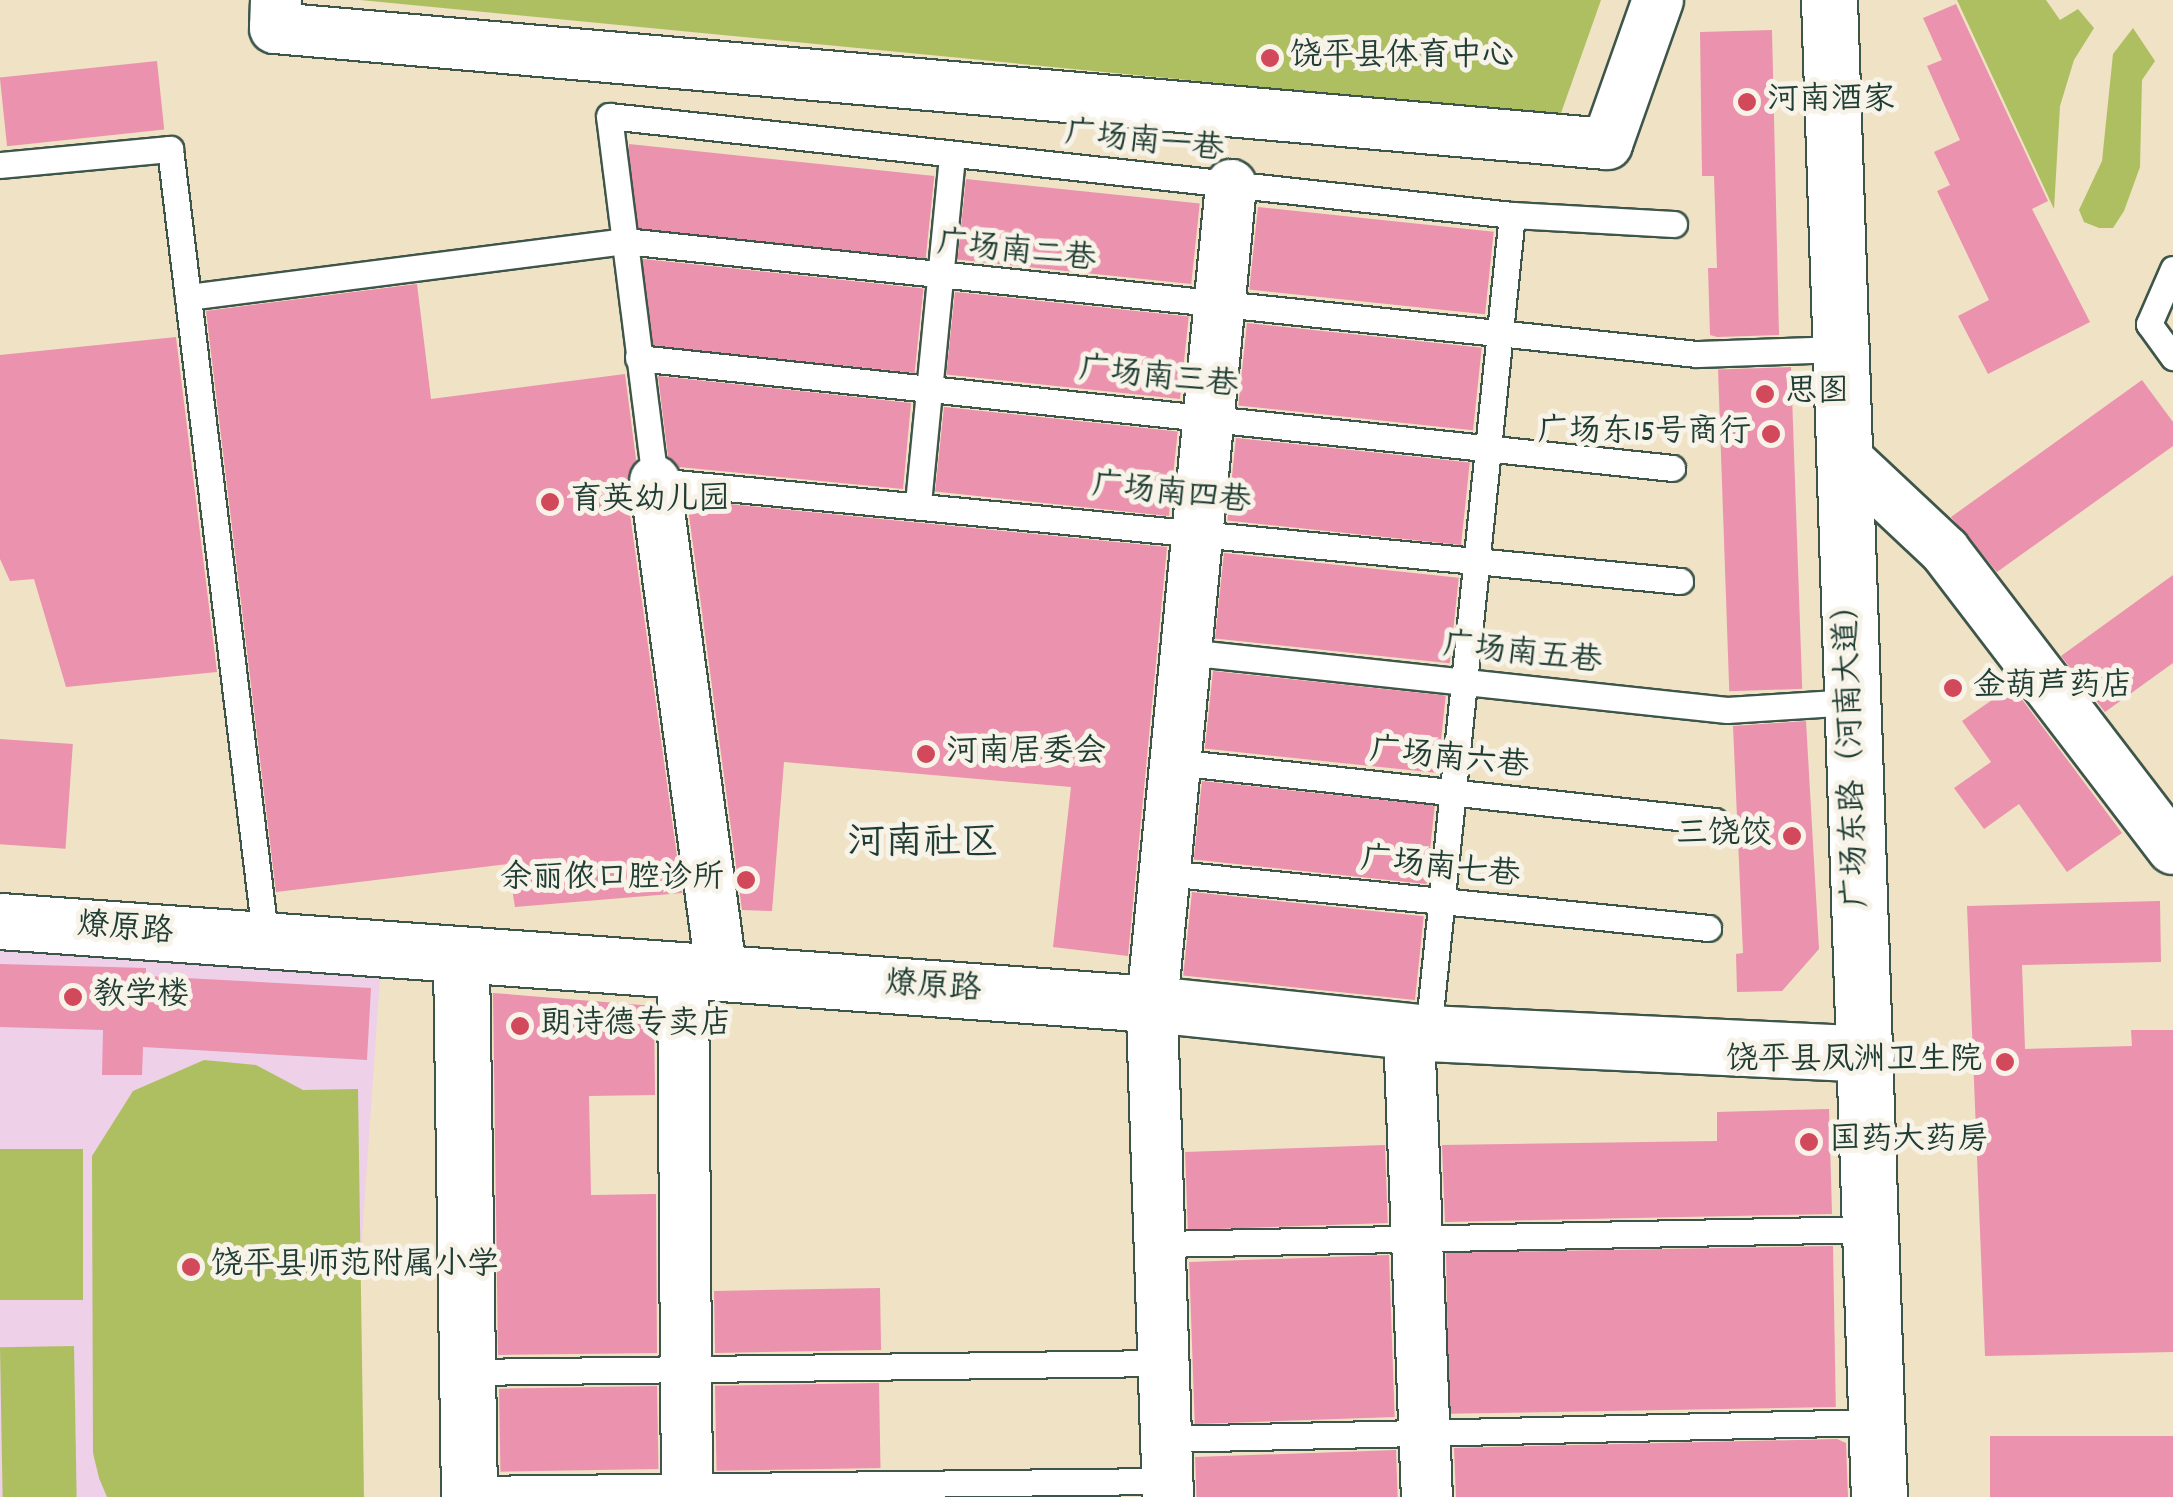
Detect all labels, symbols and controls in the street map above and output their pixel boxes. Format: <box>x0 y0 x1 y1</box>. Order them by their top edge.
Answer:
place label: 饶平县体育中心 <box>1290 39 1514 77</box>
marker: 饶平县体育中心 <box>1259 47 1281 69</box>
place label: 河南酒家 <box>1767 83 1895 121</box>
marker: 河南酒家 <box>1736 91 1758 113</box>
street label: 广场南一巷 <box>1062 117 1226 171</box>
street label: 广场南二巷 <box>934 227 1098 281</box>
street label: 广场南三巷 <box>1076 353 1240 407</box>
place label: 思图 <box>1785 375 1849 413</box>
marker: 思图 <box>1754 383 1776 405</box>
place label: 广场东15号商行 <box>1537 415 1751 453</box>
marker: 广场东15号商行 <box>1760 423 1782 445</box>
street label: 广场南四巷 <box>1089 469 1253 523</box>
place label: 育英幼儿园 <box>570 483 730 521</box>
marker: 育英幼儿园 <box>539 491 561 513</box>
street label: 广场东路（河南大道） <box>1829 587 1879 909</box>
street label: 广场南五巷 <box>1440 629 1604 683</box>
place label: 金葫芦药店 <box>1973 669 2133 707</box>
marker: 金葫芦药店 <box>1942 677 1964 699</box>
street label: 广场南六巷 <box>1367 734 1531 788</box>
place label: 河南居委会 <box>946 735 1106 773</box>
marker: 河南居委会 <box>915 743 937 765</box>
place label: 三饶饺 <box>1676 817 1772 855</box>
district label: 河南社区 <box>847 823 999 869</box>
marker: 三饶饺 <box>1781 825 1803 847</box>
street label: 广场南七巷 <box>1358 843 1522 897</box>
place label: 余丽侬口腔诊所 <box>500 861 724 899</box>
marker: 余丽侬口腔诊所 <box>733 867 759 893</box>
street label: 燎原路 <box>76 908 174 954</box>
street label: 燎原路 <box>884 966 982 1012</box>
place label: 教学楼 <box>93 978 189 1016</box>
marker: 教学楼 <box>62 986 84 1008</box>
place label: 朗诗德专卖店 <box>540 1007 732 1045</box>
marker: 朗诗德专卖店 <box>509 1015 531 1037</box>
place label: 饶平县凤洲卫生院 <box>1726 1043 1982 1081</box>
marker: 饶平县凤洲卫生院 <box>1992 1049 2018 1075</box>
place label: 国药大药房 <box>1829 1123 1989 1161</box>
marker: 国药大药房 <box>1798 1131 1820 1153</box>
place label: 饶平县师范附属小学 <box>211 1248 499 1286</box>
marker: 饶平县师范附属小学 <box>180 1256 202 1278</box>

